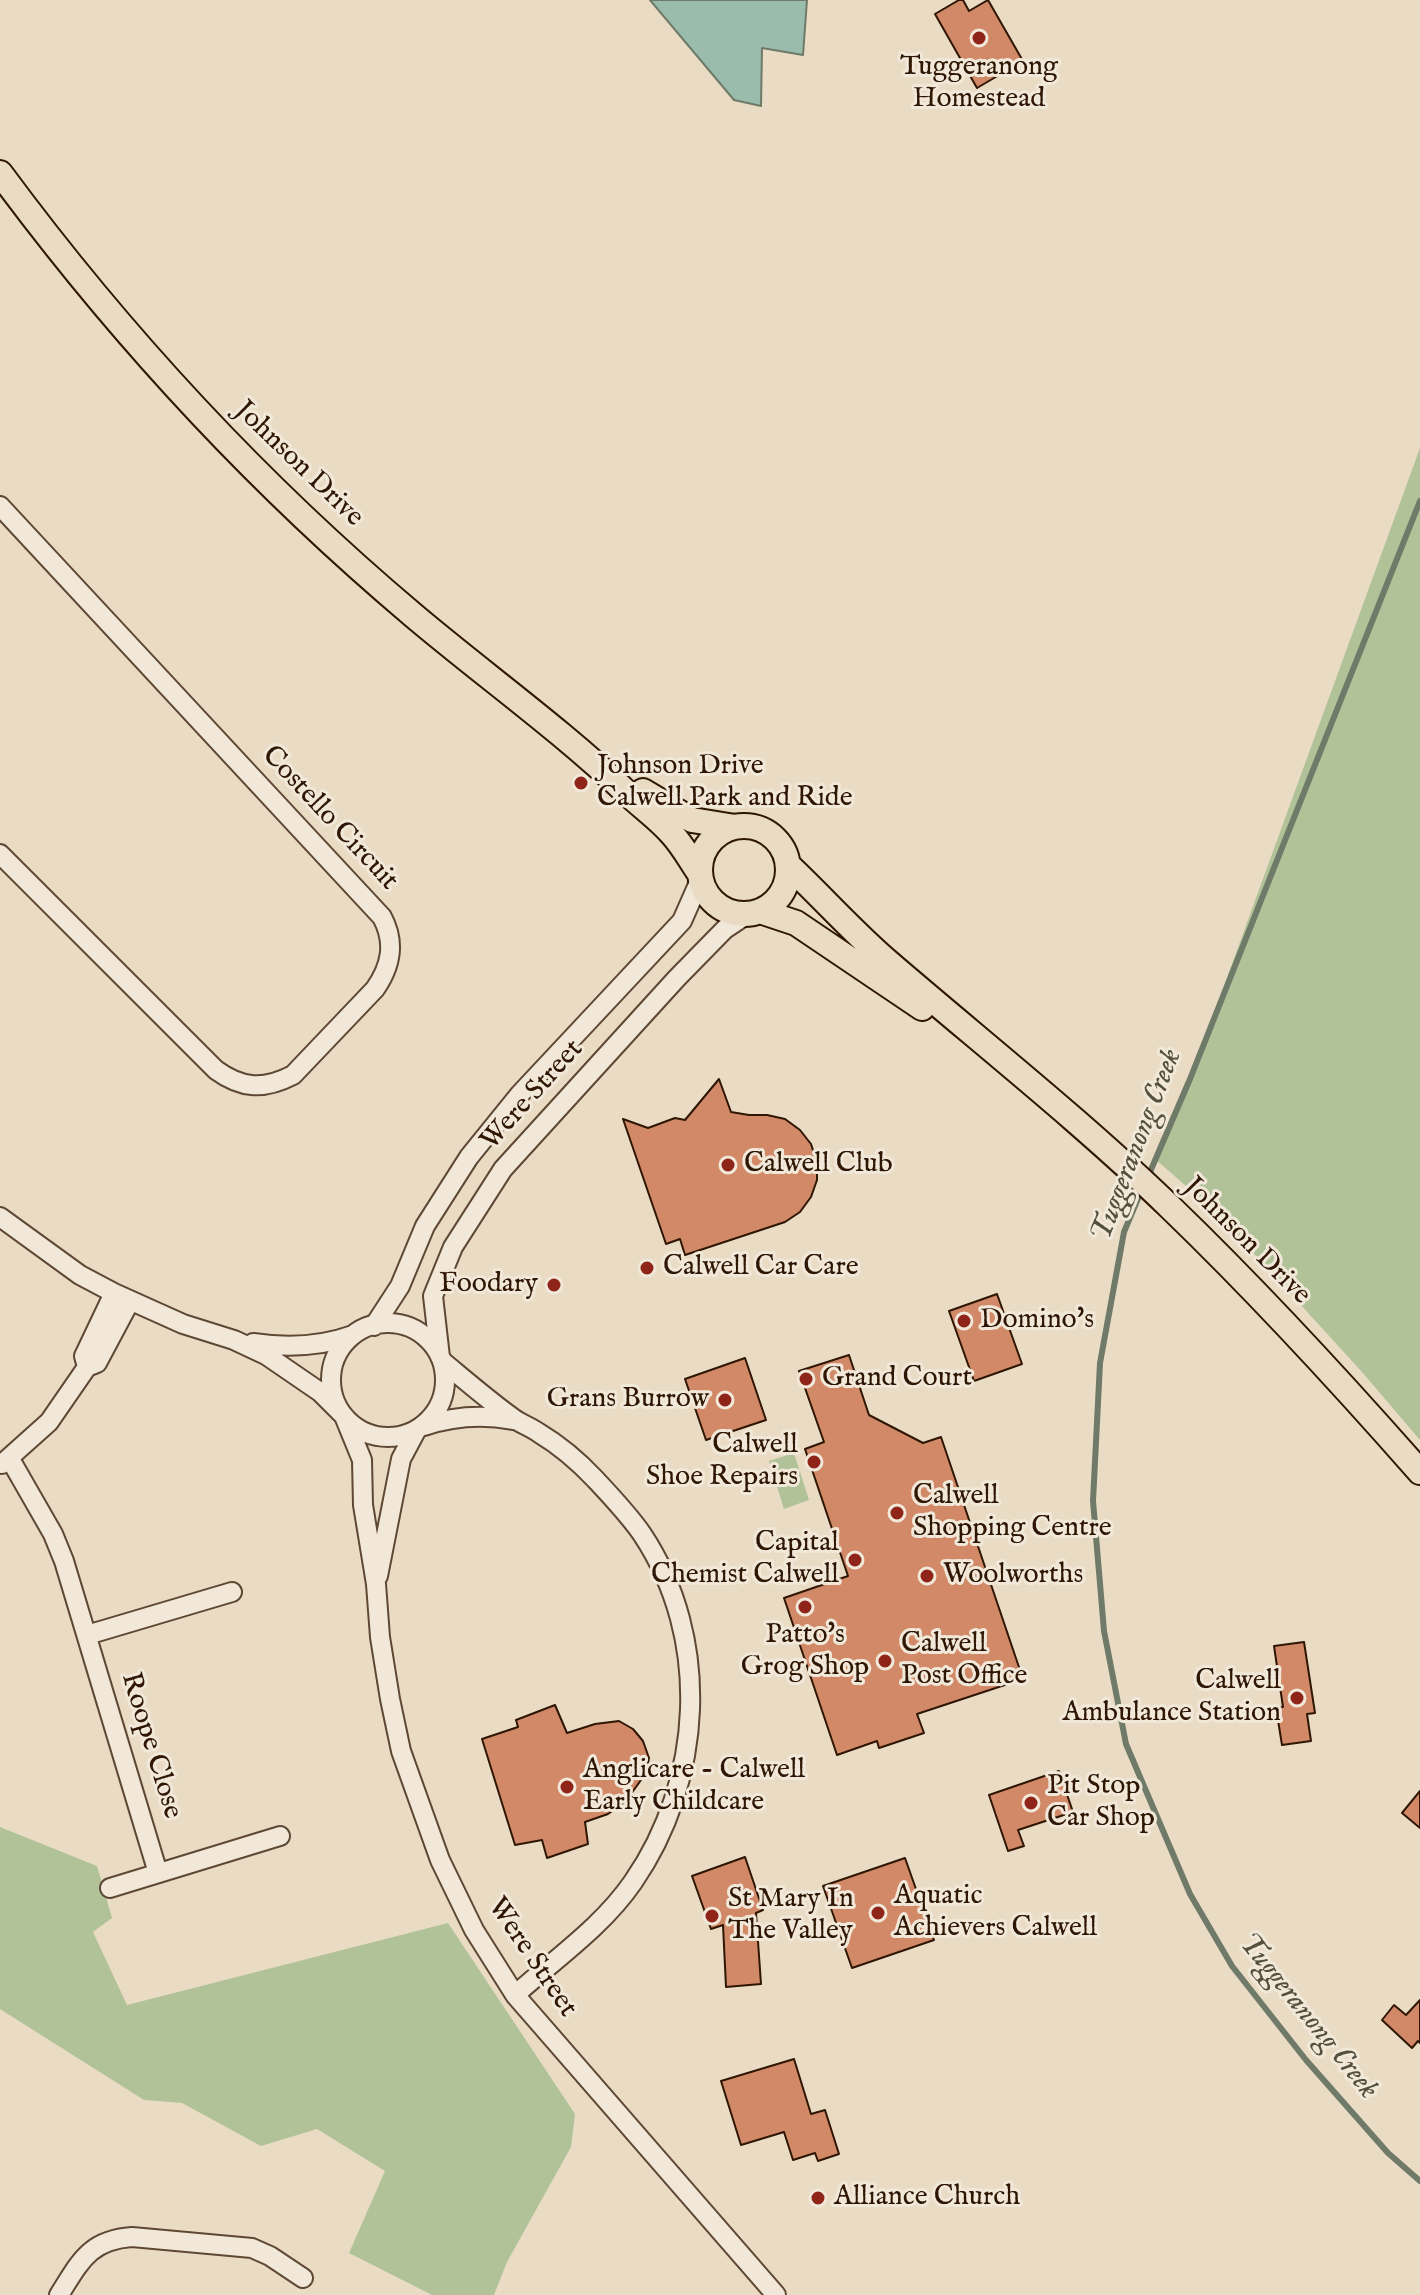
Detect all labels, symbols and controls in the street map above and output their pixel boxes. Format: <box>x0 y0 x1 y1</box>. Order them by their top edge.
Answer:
marker: Tuggeranong Homestead <box>970 29 988 47</box>
place label: Tuggeranong Homestead <box>900 51 1058 117</box>
street label: Johnson Drive <box>226 395 370 535</box>
street label: Costello Circuit <box>254 740 404 898</box>
place label: Johnson Drive Calwell Park and Ride <box>597 750 853 816</box>
marker: Johnson Drive Calwell Park and Ride <box>572 774 590 792</box>
street label: Were Street <box>475 1034 591 1158</box>
water label: Tuggeranong Creek <box>1085 1045 1191 1247</box>
place label: Calwell Club <box>744 1148 893 1182</box>
marker: Calwell Club <box>719 1156 737 1174</box>
street label: Johnson Drive <box>1175 1171 1317 1313</box>
place label: Calwell Car Care <box>663 1251 859 1285</box>
marker: Calwell Car Care <box>638 1259 656 1277</box>
place label: Foodary <box>439 1268 538 1302</box>
marker: Foodary <box>545 1276 563 1294</box>
place label: Domino's <box>980 1304 1094 1338</box>
marker: Domino's <box>955 1312 973 1330</box>
place label: Grand Court <box>822 1362 972 1396</box>
marker: Grand Court <box>797 1370 815 1388</box>
place label: Grans Burrow <box>547 1383 709 1417</box>
marker: Grans Burrow <box>716 1391 734 1409</box>
place label: Calwell Shoe Repairs <box>646 1429 798 1495</box>
marker: Calwell Shoe Repairs <box>805 1453 823 1471</box>
place label: Calwell Shopping Centre <box>913 1480 1112 1546</box>
marker: Calwell Shopping Centre <box>888 1504 906 1522</box>
place label: Capital Chemist Calwell <box>651 1527 839 1593</box>
marker: Capital Chemist Calwell <box>846 1551 864 1569</box>
place label: Woolworths <box>943 1559 1083 1593</box>
marker: Woolworths <box>918 1567 936 1585</box>
marker: Patto's Grog Shop <box>796 1598 814 1616</box>
place label: Patto's Grog Shop <box>741 1619 869 1685</box>
place label: Calwell Post Office <box>901 1628 1027 1694</box>
marker: Calwell Post Office <box>876 1652 894 1670</box>
place label: Calwell Ambulance Station <box>1063 1665 1281 1731</box>
street label: Roope Close <box>112 1669 188 1823</box>
marker: Calwell Ambulance Station <box>1288 1689 1306 1707</box>
place label: Anglicare - Calwell Early Childcare <box>583 1754 805 1820</box>
place label: Pit Stop Car Shop <box>1047 1770 1155 1836</box>
marker: Anglicare - Calwell Early Childcare <box>558 1778 576 1796</box>
marker: Pit Stop Car Shop <box>1022 1794 1040 1812</box>
place label: Aquatic Achievers Calwell <box>894 1880 1097 1946</box>
place label: St Mary In The Valley <box>728 1883 854 1949</box>
street label: Were Street <box>479 1892 583 2024</box>
marker: Aquatic Achievers Calwell <box>869 1904 887 1922</box>
marker: St Mary In The Valley <box>703 1907 721 1925</box>
water label: Tuggeranong Creek <box>1229 1927 1385 2107</box>
place label: Alliance Church <box>834 2181 1020 2215</box>
marker: Alliance Church <box>809 2189 827 2207</box>

